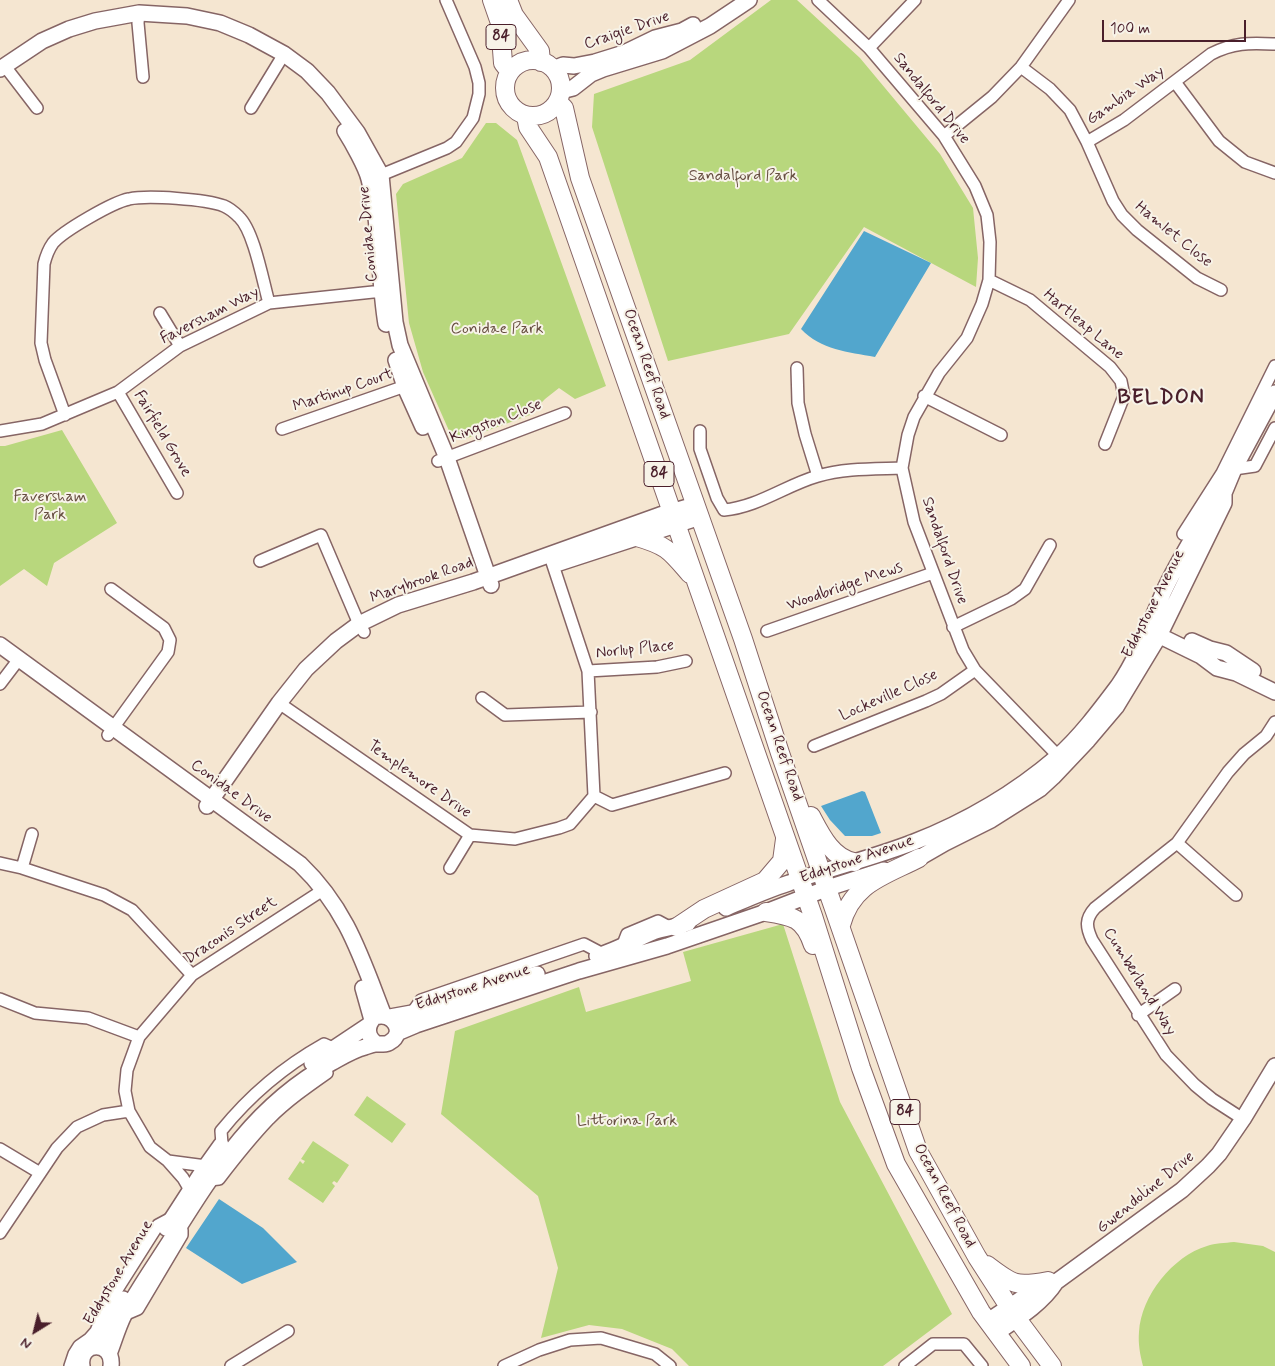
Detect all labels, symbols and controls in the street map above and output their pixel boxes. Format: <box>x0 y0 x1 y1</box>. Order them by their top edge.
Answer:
street label: Craigie Drive <box>582 7 672 55</box>
scale bar <box>1105 10 1249 42</box>
text: 100 m <box>1110 19 1150 39</box>
road number: 84 <box>486 24 516 50</box>
street label: Sandalford Drive <box>888 49 974 149</box>
street label: Gambia Way <box>1083 62 1169 130</box>
park label: Sandalford Park <box>689 167 797 187</box>
street label: Conidae Drive <box>355 185 383 283</box>
street label: Hamlet Close <box>1130 198 1216 272</box>
street label: Faversham Way <box>157 283 263 349</box>
street label: Hartleap Lane <box>1039 286 1127 364</box>
street label: Ocean Reef Road <box>618 306 674 422</box>
park label: Conidae Park <box>451 320 543 340</box>
street label: Martinup Court <box>291 365 395 417</box>
district label: BELDON <box>1118 386 1204 412</box>
street label: Fairfield Grove <box>129 387 195 481</box>
street label: Kingston Close <box>447 396 545 448</box>
road number: 84 <box>644 462 674 486</box>
park label: Faversham Park <box>14 488 86 526</box>
street label: Sandalford Drive <box>917 495 971 607</box>
street label: Eddystone Avenue <box>1118 547 1190 661</box>
street label: Marybrook Road <box>368 553 476 609</box>
street label: Woodbridge Mews <box>785 558 905 616</box>
street label: Norlup Place <box>595 636 675 664</box>
street label: Lockeville Close <box>837 666 941 726</box>
street label: Ocean Reef Road <box>751 688 807 804</box>
street label: Templemore Drive <box>363 737 475 823</box>
street label: Conidae Drive <box>186 756 276 828</box>
street label: Eddystone Avenue <box>797 832 917 888</box>
street label: Draconis Street <box>181 893 281 969</box>
street label: Cumberland Way <box>1098 925 1180 1039</box>
street label: Eddystone Avenue <box>413 960 533 1016</box>
road number: 84 <box>890 1100 920 1124</box>
park label: Littorina Park <box>577 1112 677 1132</box>
street label: Ocean Reef Road <box>908 1141 980 1251</box>
street label: Gwendoline Drive <box>1093 1148 1199 1238</box>
street label: Eddystone Avenue <box>80 1217 158 1329</box>
north arrow <box>10 1306 60 1356</box>
text: N <box>17 1333 35 1353</box>

